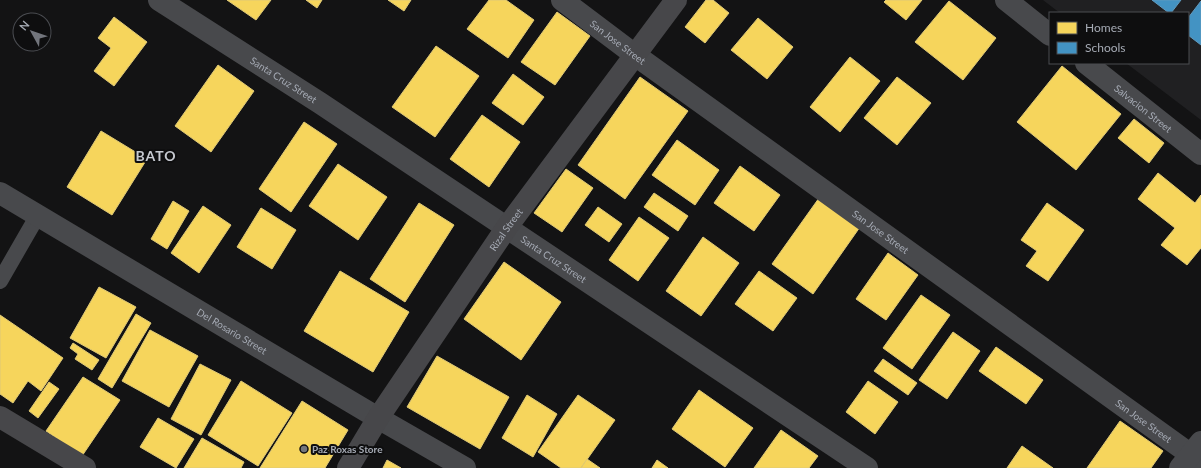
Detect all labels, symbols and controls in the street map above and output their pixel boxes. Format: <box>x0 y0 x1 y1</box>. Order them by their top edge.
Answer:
north arrow <box>12 12 52 52</box>
legend <box>1049 12 1189 64</box>
street label: San Jose Street <box>588 17 648 67</box>
text: N <box>16 18 32 33</box>
text: Homes <box>1085 20 1122 35</box>
text: Schools <box>1085 40 1126 55</box>
street label: Santa Cruz Street <box>248 54 319 106</box>
street label: Salvacion Street <box>1112 82 1175 135</box>
district label: BATO <box>135 147 177 164</box>
street label: Rizal Street <box>487 206 525 253</box>
street label: San Jose Street <box>850 207 911 256</box>
street label: Santa Cruz Street <box>519 233 589 285</box>
street label: Del Rosario Street <box>195 306 270 357</box>
street label: San Jose Street <box>1113 397 1175 445</box>
place label: Paz Roxas Store <box>312 443 383 455</box>
marker: Paz Roxas Store <box>299 444 309 454</box>

